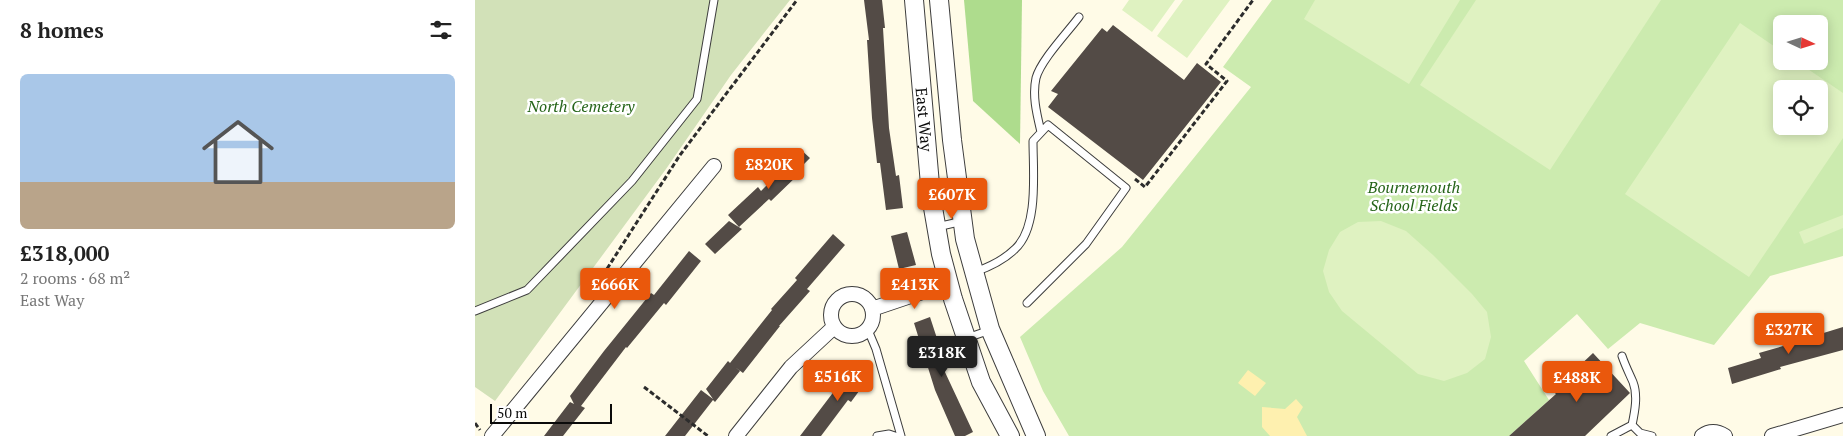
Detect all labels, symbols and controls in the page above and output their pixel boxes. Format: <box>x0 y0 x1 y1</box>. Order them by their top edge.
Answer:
north arrow <box>1773 15 1827 70</box>
map controls <box>1773 15 1828 135</box>
text: 8 homes <box>20 16 104 44</box>
icon: filters <box>427 16 455 44</box>
button: locate <box>1773 80 1828 135</box>
street label: East Way <box>911 87 938 153</box>
park label: North Cemetery <box>526 95 635 117</box>
icon: home <box>193 107 283 197</box>
pin: £820K <box>734 148 804 190</box>
text: £820K <box>745 153 793 175</box>
park label: Bournemouth School Fields <box>1367 176 1460 216</box>
pin: £607K <box>917 178 987 220</box>
text: £607K <box>928 183 976 205</box>
text: £318,000 <box>20 239 109 267</box>
text: 2 rooms · 68 m² <box>20 267 130 289</box>
pin: £666K <box>580 268 650 310</box>
pin: £413K <box>880 268 950 310</box>
text: £666K <box>591 273 639 295</box>
text: £413K <box>891 273 939 295</box>
text: East Way <box>20 289 84 311</box>
pin: £327K <box>1754 312 1824 355</box>
text: £327K <box>1765 318 1813 340</box>
pin: £318K <box>907 336 977 378</box>
text: £318K <box>918 341 966 363</box>
pin: £516K <box>803 360 873 402</box>
pin: £488K <box>1542 360 1612 403</box>
text: £516K <box>814 365 862 387</box>
text: £488K <box>1553 366 1601 388</box>
scale bar <box>490 401 613 424</box>
text: 50 m <box>497 403 527 422</box>

